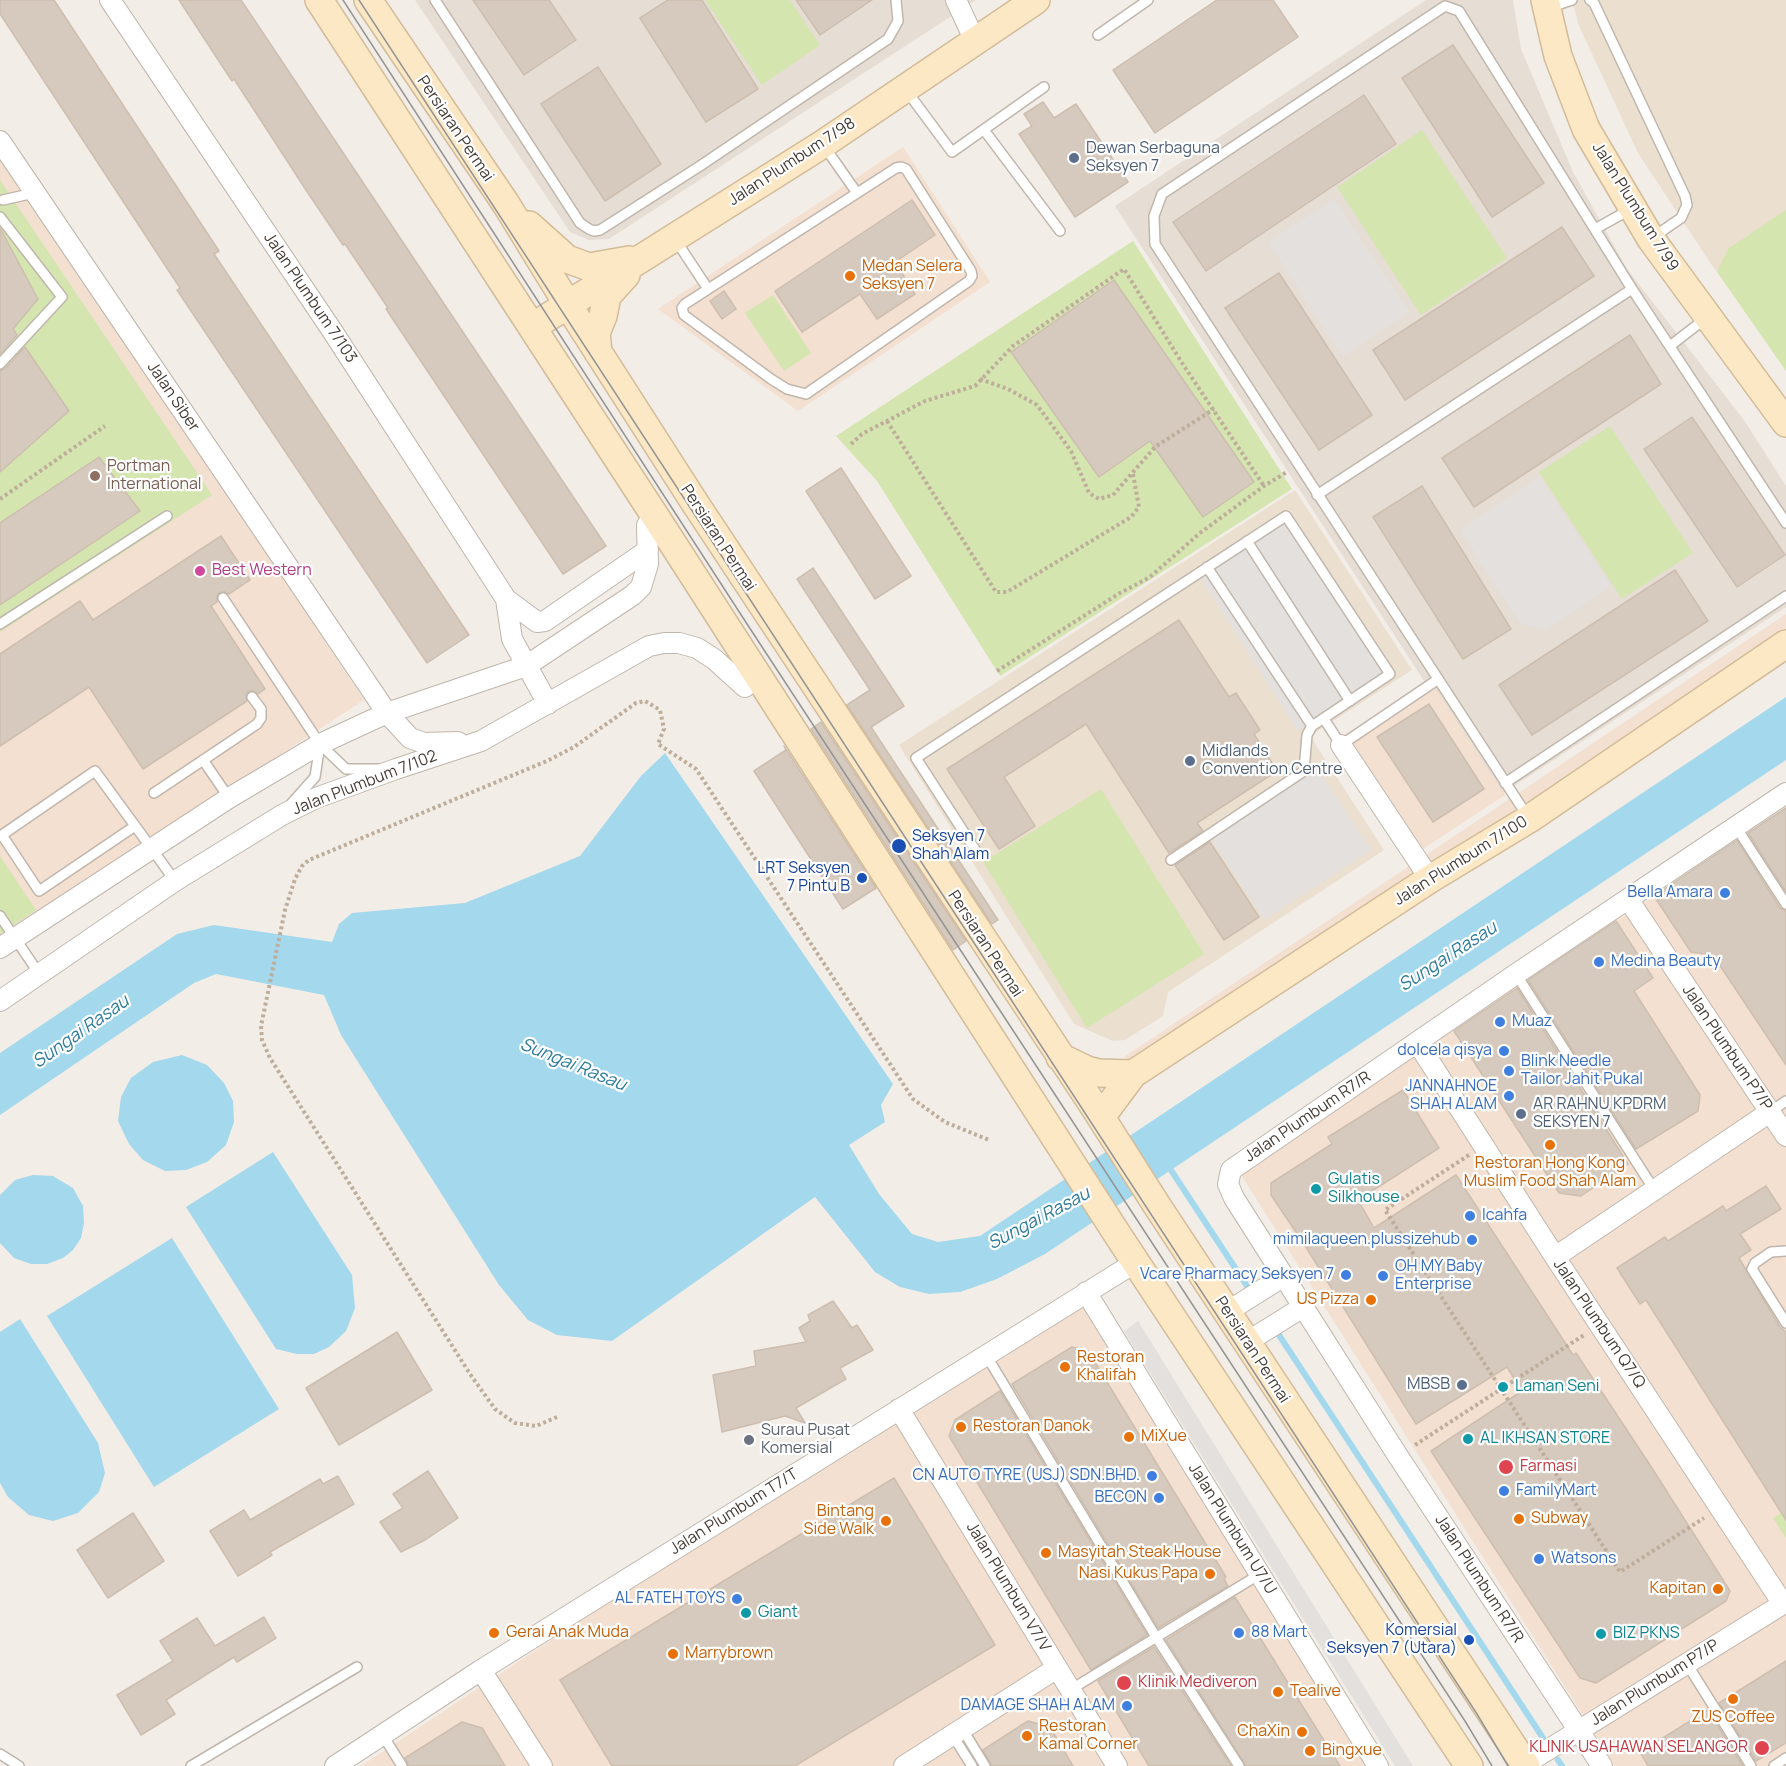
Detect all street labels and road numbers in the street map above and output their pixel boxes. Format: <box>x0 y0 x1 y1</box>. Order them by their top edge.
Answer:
street label: Persiaran Permai <box>413 72 497 186</box>
street label: Jalan Plumbum 7/98 <box>725 114 859 210</box>
street label: Jalan Plumbum 7/99 <box>1588 139 1682 275</box>
street label: Jalan Plumbum 7/103 <box>259 229 361 367</box>
street label: Jalan Siber <box>143 359 203 435</box>
street label: Persiaran Permai <box>676 481 760 595</box>
street label: Jalan Plumbum 7/102 <box>290 747 440 819</box>
street label: Jalan Plumbum 7/100 <box>1391 812 1531 910</box>
street label: Persiaran Permai <box>943 887 1027 1001</box>
street label: Jalan Plumbum P7/P <box>1678 982 1776 1114</box>
street label: Jalan Plumbum R7/R <box>1241 1068 1375 1166</box>
street label: Jalan Plumbum Q7/Q <box>1549 1256 1649 1392</box>
street label: Persiaran Permai <box>1210 1293 1294 1407</box>
street label: Jalan Plumbum U7/U <box>1184 1460 1280 1598</box>
street label: Jalan Plumbum T7/T <box>667 1465 801 1559</box>
street label: Jalan Plumbum R7/R <box>1431 1512 1527 1646</box>
street label: Jalan Plumbum V7/V <box>962 1519 1054 1655</box>
street label: Jalan Plumbum P7/P <box>1587 1636 1723 1730</box>

